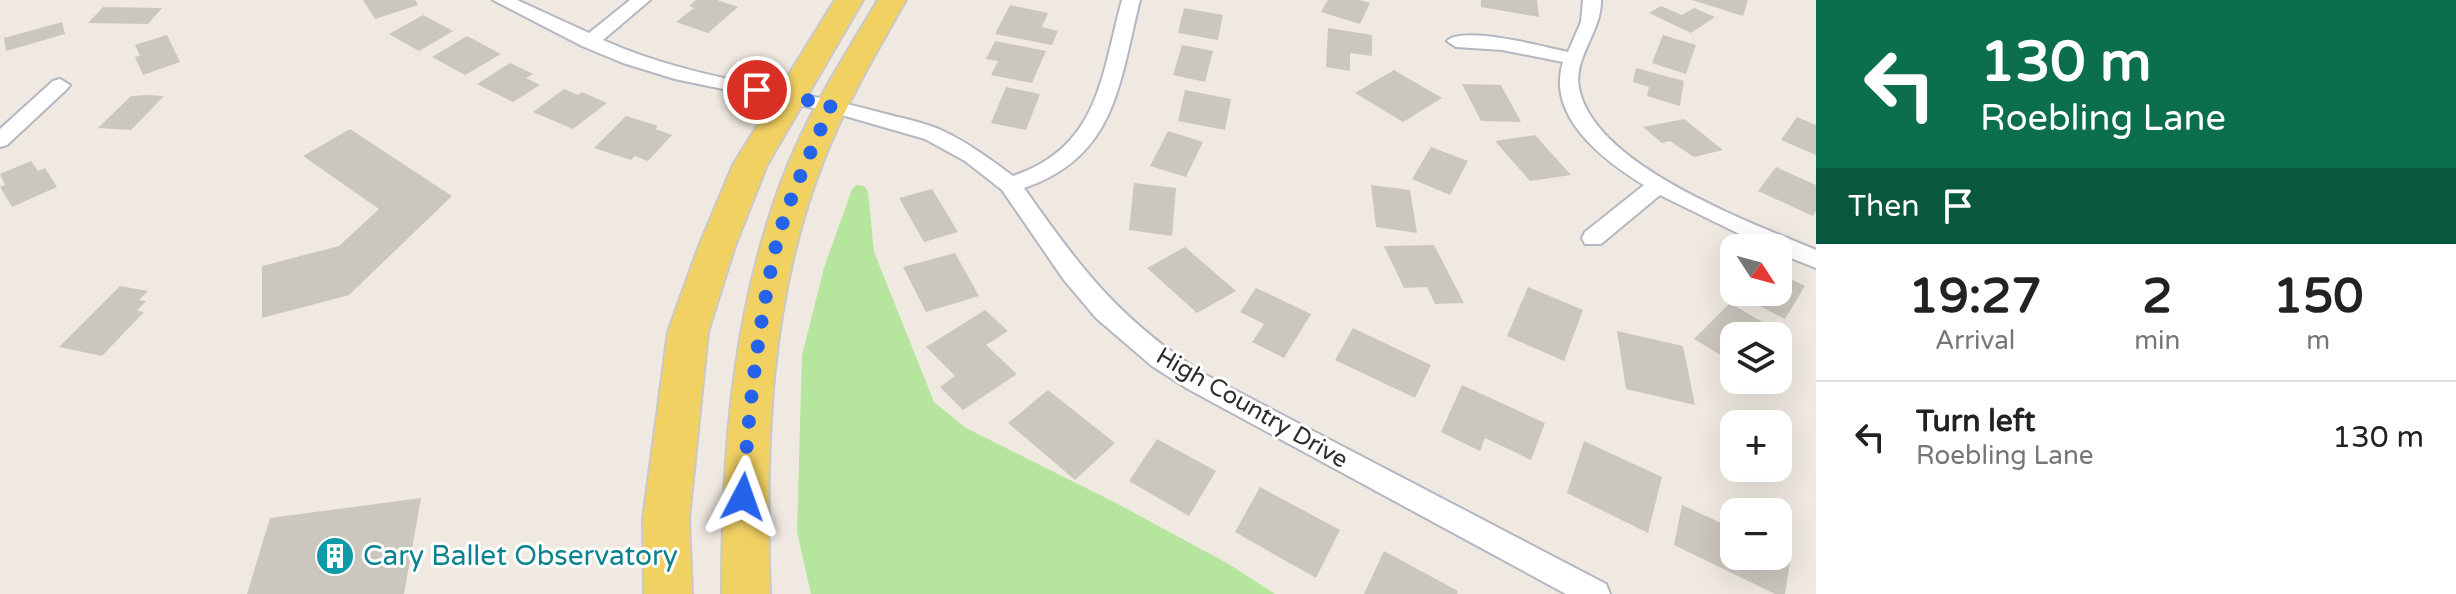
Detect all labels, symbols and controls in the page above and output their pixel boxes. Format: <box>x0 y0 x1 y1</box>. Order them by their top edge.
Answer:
text: 130 m <box>1980 29 2151 96</box>
icon: left <box>1848 32 1952 136</box>
pin <box>723 56 791 124</box>
icon: arrive <box>735 68 779 112</box>
text: Roebling Lane <box>1980 97 2226 140</box>
icon: arrive <box>1936 184 1980 228</box>
text: Then <box>1848 188 1920 225</box>
north arrow <box>1720 234 1792 306</box>
map controls <box>1720 234 1792 570</box>
text: 19:27 <box>1909 268 2042 326</box>
text: 2 <box>2142 268 2172 326</box>
text: 150 <box>2273 268 2363 326</box>
button: layers <box>1720 322 1792 394</box>
text: Arrival <box>1935 325 2015 356</box>
text: min <box>2134 325 2180 356</box>
text: m <box>2306 325 2330 356</box>
street label: High Country Drive <box>1151 341 1353 475</box>
text: Turn left <box>1916 403 2035 440</box>
button: + <box>1720 410 1792 482</box>
icon: left <box>1848 415 1892 459</box>
text: 130 m <box>2332 419 2424 456</box>
text: Roebling Lane <box>1916 440 2094 471</box>
position arrow <box>701 455 785 539</box>
button: − <box>1720 498 1792 570</box>
building icon: Cary Ballet Observatory <box>314 535 356 577</box>
place label: Cary Ballet Observatory <box>363 539 678 573</box>

